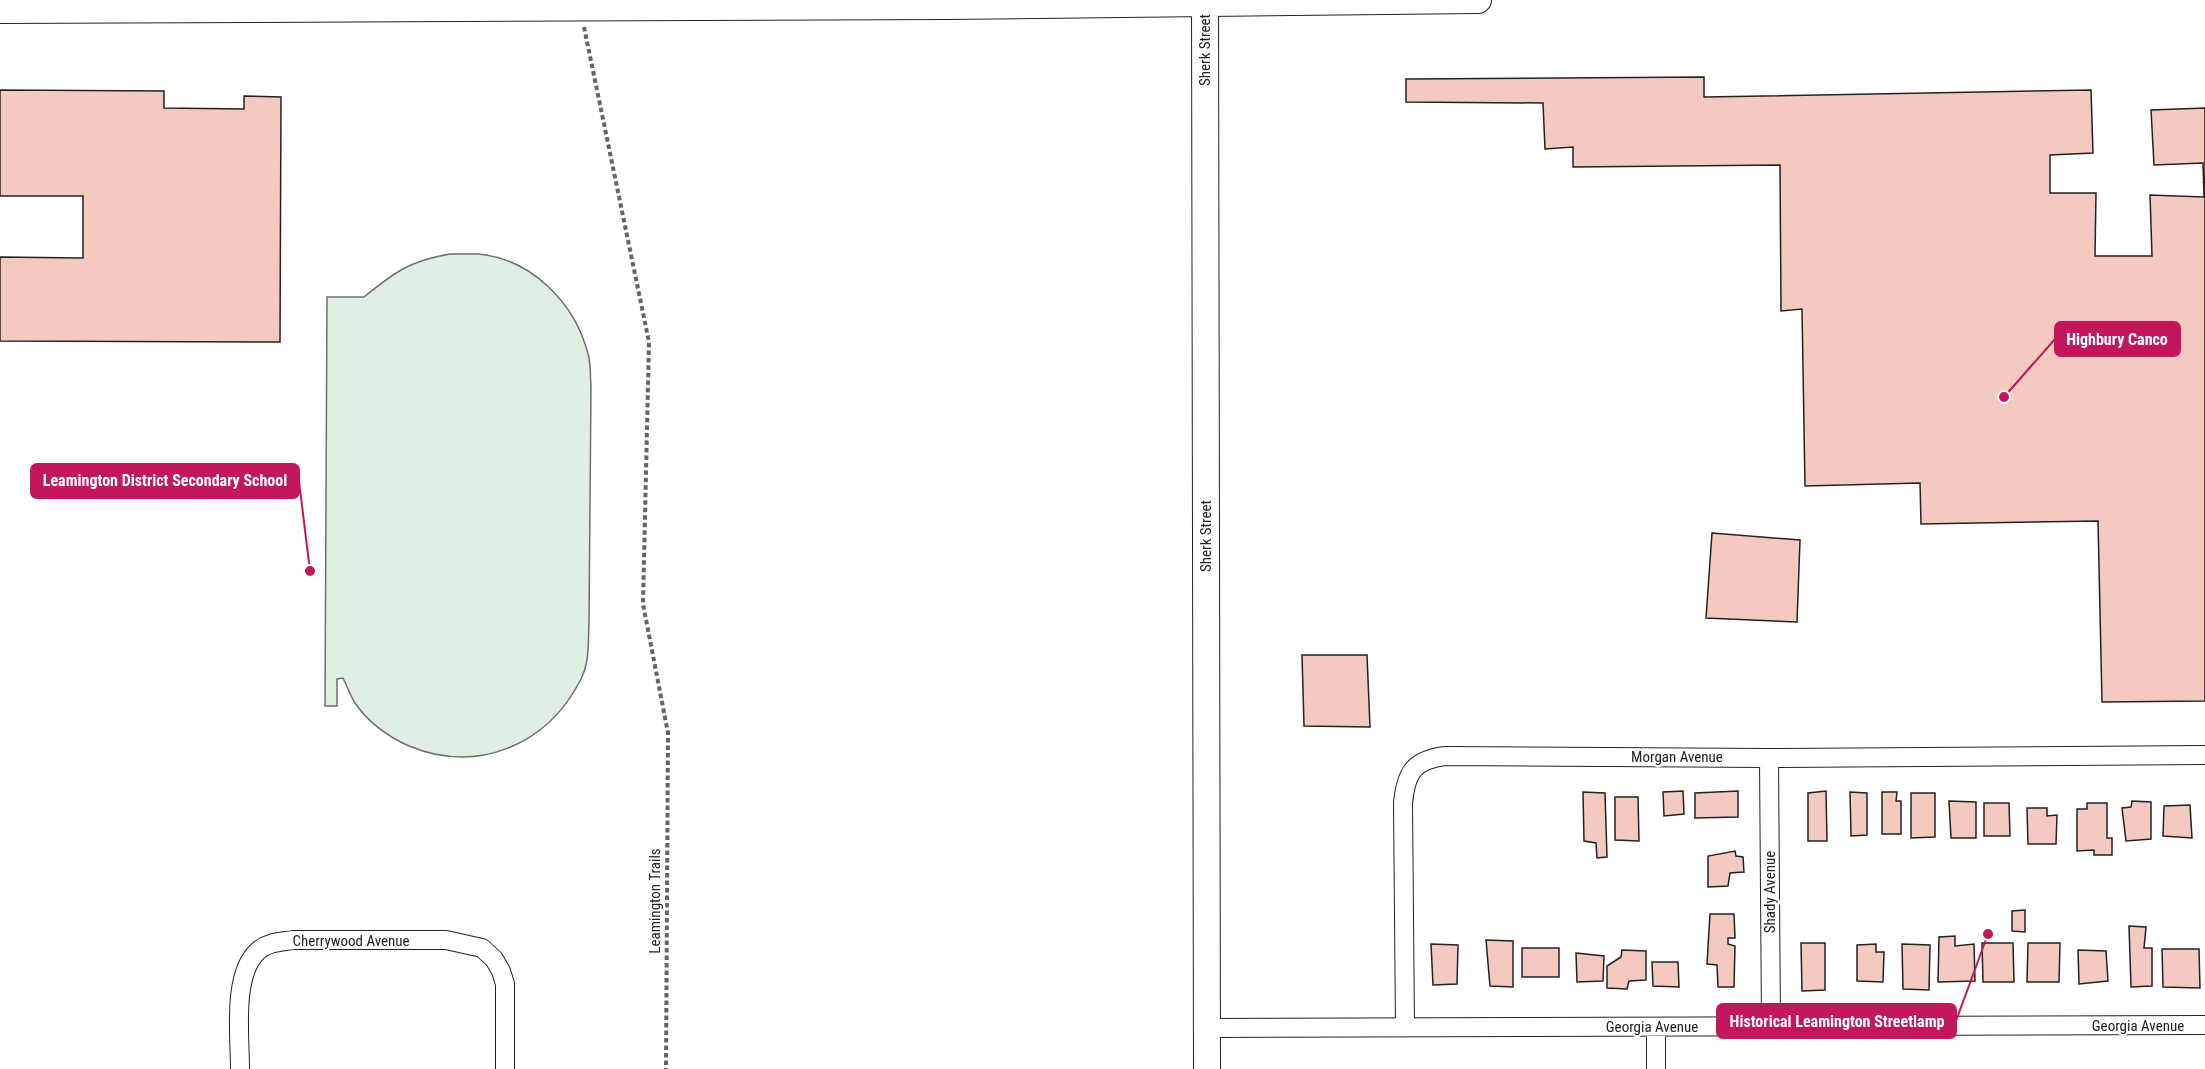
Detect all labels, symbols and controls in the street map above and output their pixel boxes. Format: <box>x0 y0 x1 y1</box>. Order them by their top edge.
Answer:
street label: Sherk Street <box>1196 14 1214 86</box>
callout: Highbury Canco <box>2055 322 2180 356</box>
text: Highbury Canco <box>2066 330 2168 349</box>
callout: Leamington District Secondary School <box>31 464 299 498</box>
text: Leamington District Secondary School <box>43 471 287 490</box>
street label: Sherk Street <box>1197 500 1215 572</box>
street label: Morgan Avenue <box>1631 748 1723 766</box>
street label: Leamington Trails <box>646 848 664 954</box>
street label: Shady Avenue <box>1761 851 1779 933</box>
street label: Cherrywood Avenue <box>292 932 410 950</box>
callout: Historical Leamington Streetlamp <box>1717 1004 1956 1038</box>
text: Historical Leamington Streetlamp <box>1730 1012 1944 1031</box>
street label: Georgia Avenue <box>2092 1017 2184 1035</box>
street label: Georgia Avenue <box>1606 1018 1698 1036</box>

